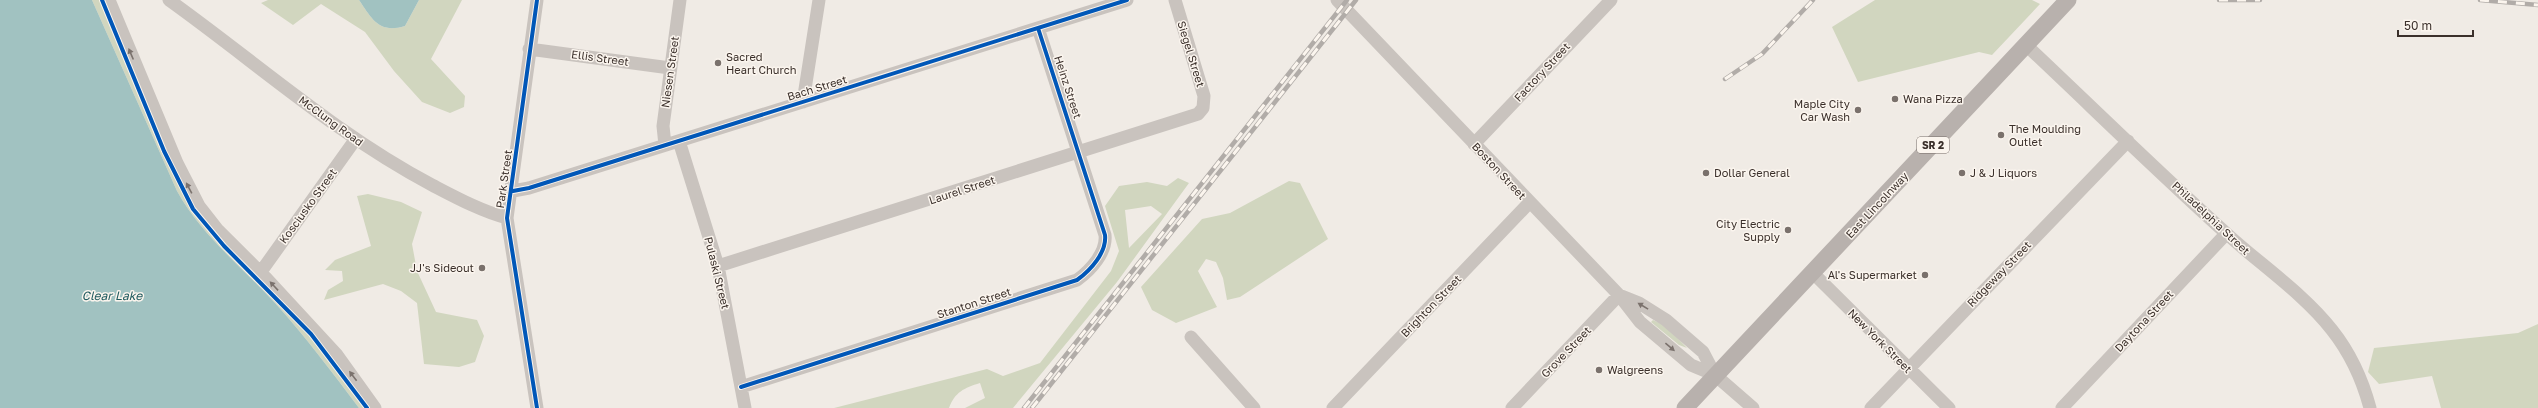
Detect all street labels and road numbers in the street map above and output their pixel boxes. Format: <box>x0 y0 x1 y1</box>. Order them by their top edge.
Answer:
street label: Siegel Street <box>1175 19 1208 88</box>
street label: Niesen Street <box>658 35 681 108</box>
street label: Factory Street <box>1511 40 1572 104</box>
street label: Ellis Street <box>571 47 630 68</box>
street label: Heinz Street <box>1052 54 1085 120</box>
street label: Bach Street <box>785 72 848 103</box>
street label: McClung Road <box>297 93 366 148</box>
road number: SR 2 <box>1917 137 1949 153</box>
street label: Boston Street <box>1470 140 1529 202</box>
street label: Park Street <box>493 149 514 209</box>
street label: Kosciusko Street <box>276 166 339 246</box>
street label: East Lincolnway <box>1843 169 1911 240</box>
street label: Laurel Street <box>927 173 996 206</box>
street label: Philadelphia Street <box>2170 178 2253 257</box>
street label: Pulaski Street <box>702 235 733 310</box>
street label: Ridgeway Street <box>1964 238 2033 309</box>
street label: Brighton Street <box>1398 272 1463 339</box>
street label: Stanton Street <box>935 284 1013 321</box>
street label: Daytona Street <box>2112 287 2175 354</box>
street label: New York Street <box>1846 306 1915 375</box>
street label: Grove Street <box>1538 323 1593 380</box>

